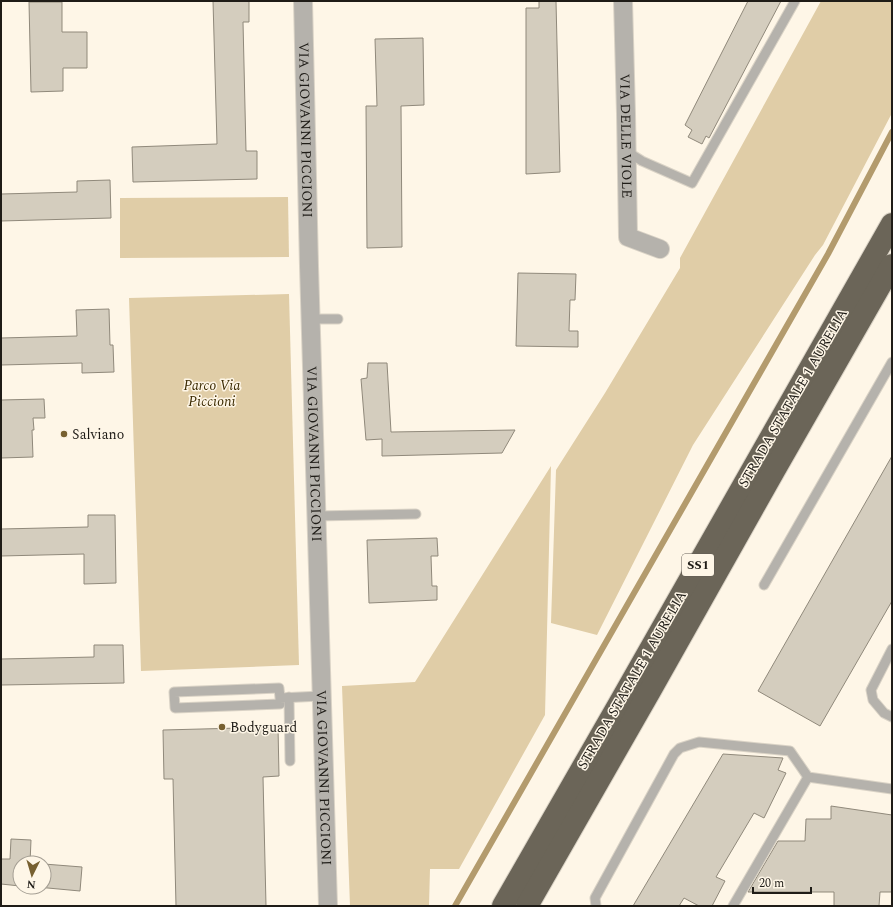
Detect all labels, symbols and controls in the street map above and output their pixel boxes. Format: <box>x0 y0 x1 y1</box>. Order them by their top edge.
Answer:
street label: VIA GIOVANNI PICCIONI <box>293 42 318 218</box>
street label: VIA DELLE VIOLE <box>614 73 638 199</box>
street label: STRADA STATALE 1 AURELIA <box>733 304 853 491</box>
street label: VIA GIOVANNI PICCIONI <box>301 366 328 542</box>
park label: Parco Via Piccioni <box>184 375 240 412</box>
place label: Salviano <box>72 424 124 445</box>
marker: Salviano <box>59 429 69 439</box>
road number: SS1 <box>682 554 714 576</box>
street label: STRADA STATALE 1 AURELIA <box>572 586 692 773</box>
street label: VIA GIOVANNI PICCIONI <box>311 690 337 866</box>
place label: Bodyguard <box>230 717 297 738</box>
marker: Bodyguard <box>217 722 227 732</box>
north arrow <box>12 855 52 895</box>
scale bar <box>753 869 811 895</box>
text: 20 m <box>759 874 784 893</box>
text: N <box>26 876 36 893</box>

